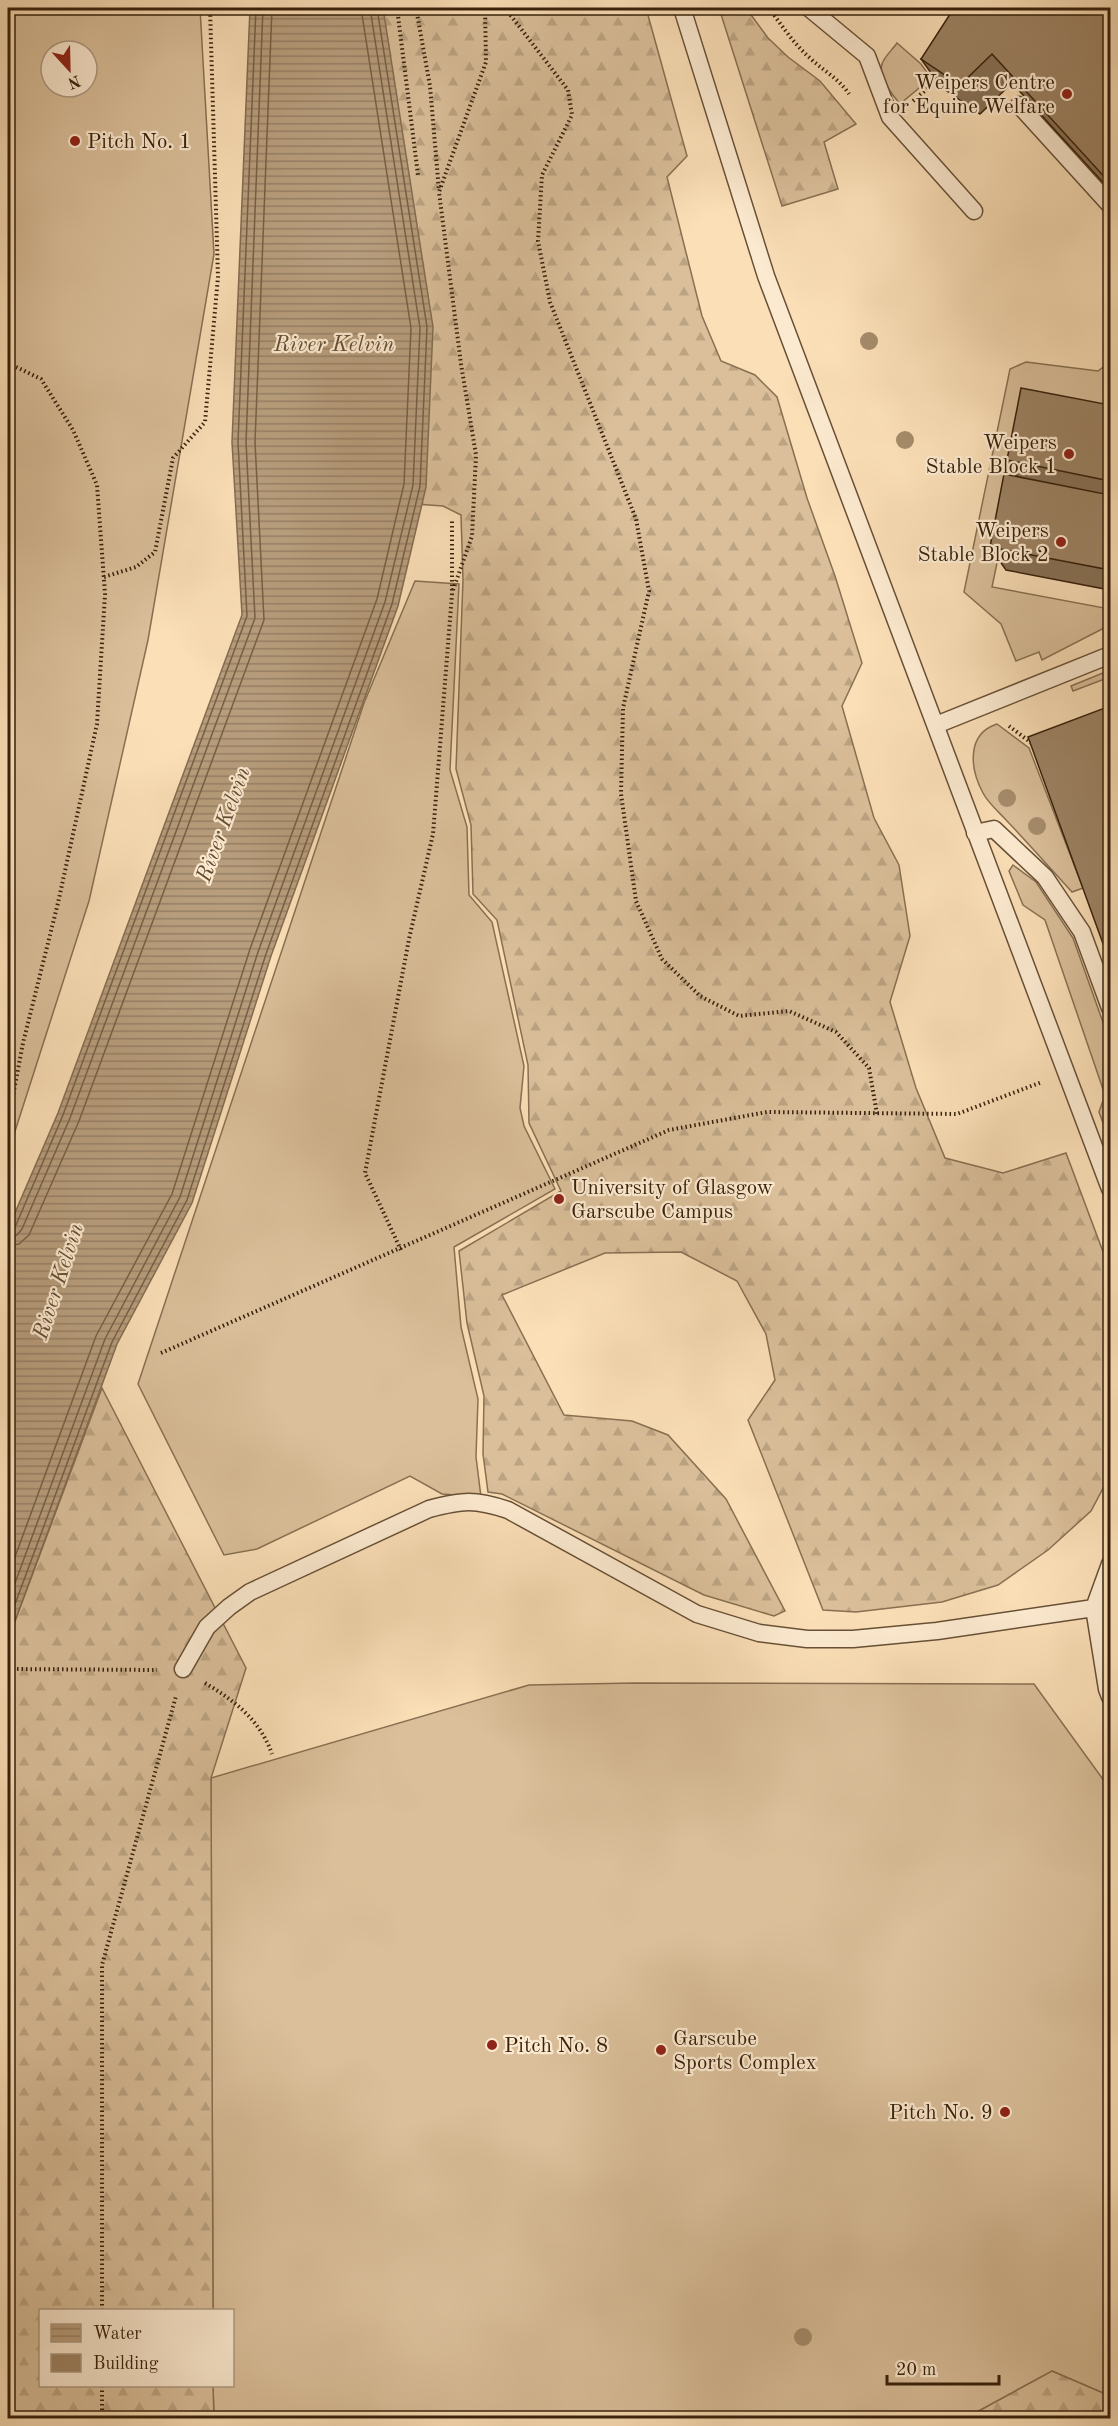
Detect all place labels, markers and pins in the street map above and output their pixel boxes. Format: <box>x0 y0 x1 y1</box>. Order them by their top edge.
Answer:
place label: Weipers Centre for Equine Welfare <box>883 73 1055 118</box>
marker: Weipers Centre for Equine Welfare <box>1060 87 1074 101</box>
place label: Pitch No. 1 <box>87 132 191 153</box>
marker: Pitch No. 1 <box>68 134 82 148</box>
place label: Weipers Stable Block 1 <box>926 433 1057 478</box>
marker: Weipers Stable Block 1 <box>1062 447 1076 461</box>
place label: Weipers Stable Block 2 <box>918 521 1049 566</box>
marker: Weipers Stable Block 2 <box>1054 535 1068 549</box>
place label: University of Glasgow Garscube Campus <box>571 1178 773 1223</box>
marker: University of Glasgow Garscube Campus <box>552 1192 566 1206</box>
place label: Garscube Sports Complex <box>673 2029 817 2074</box>
place label: Pitch No. 8 <box>504 2036 608 2057</box>
marker: Pitch No. 8 <box>485 2038 499 2052</box>
marker: Garscube Sports Complex <box>654 2043 668 2057</box>
place label: Pitch No. 9 <box>889 2103 993 2124</box>
marker: Pitch No. 9 <box>998 2105 1012 2119</box>

